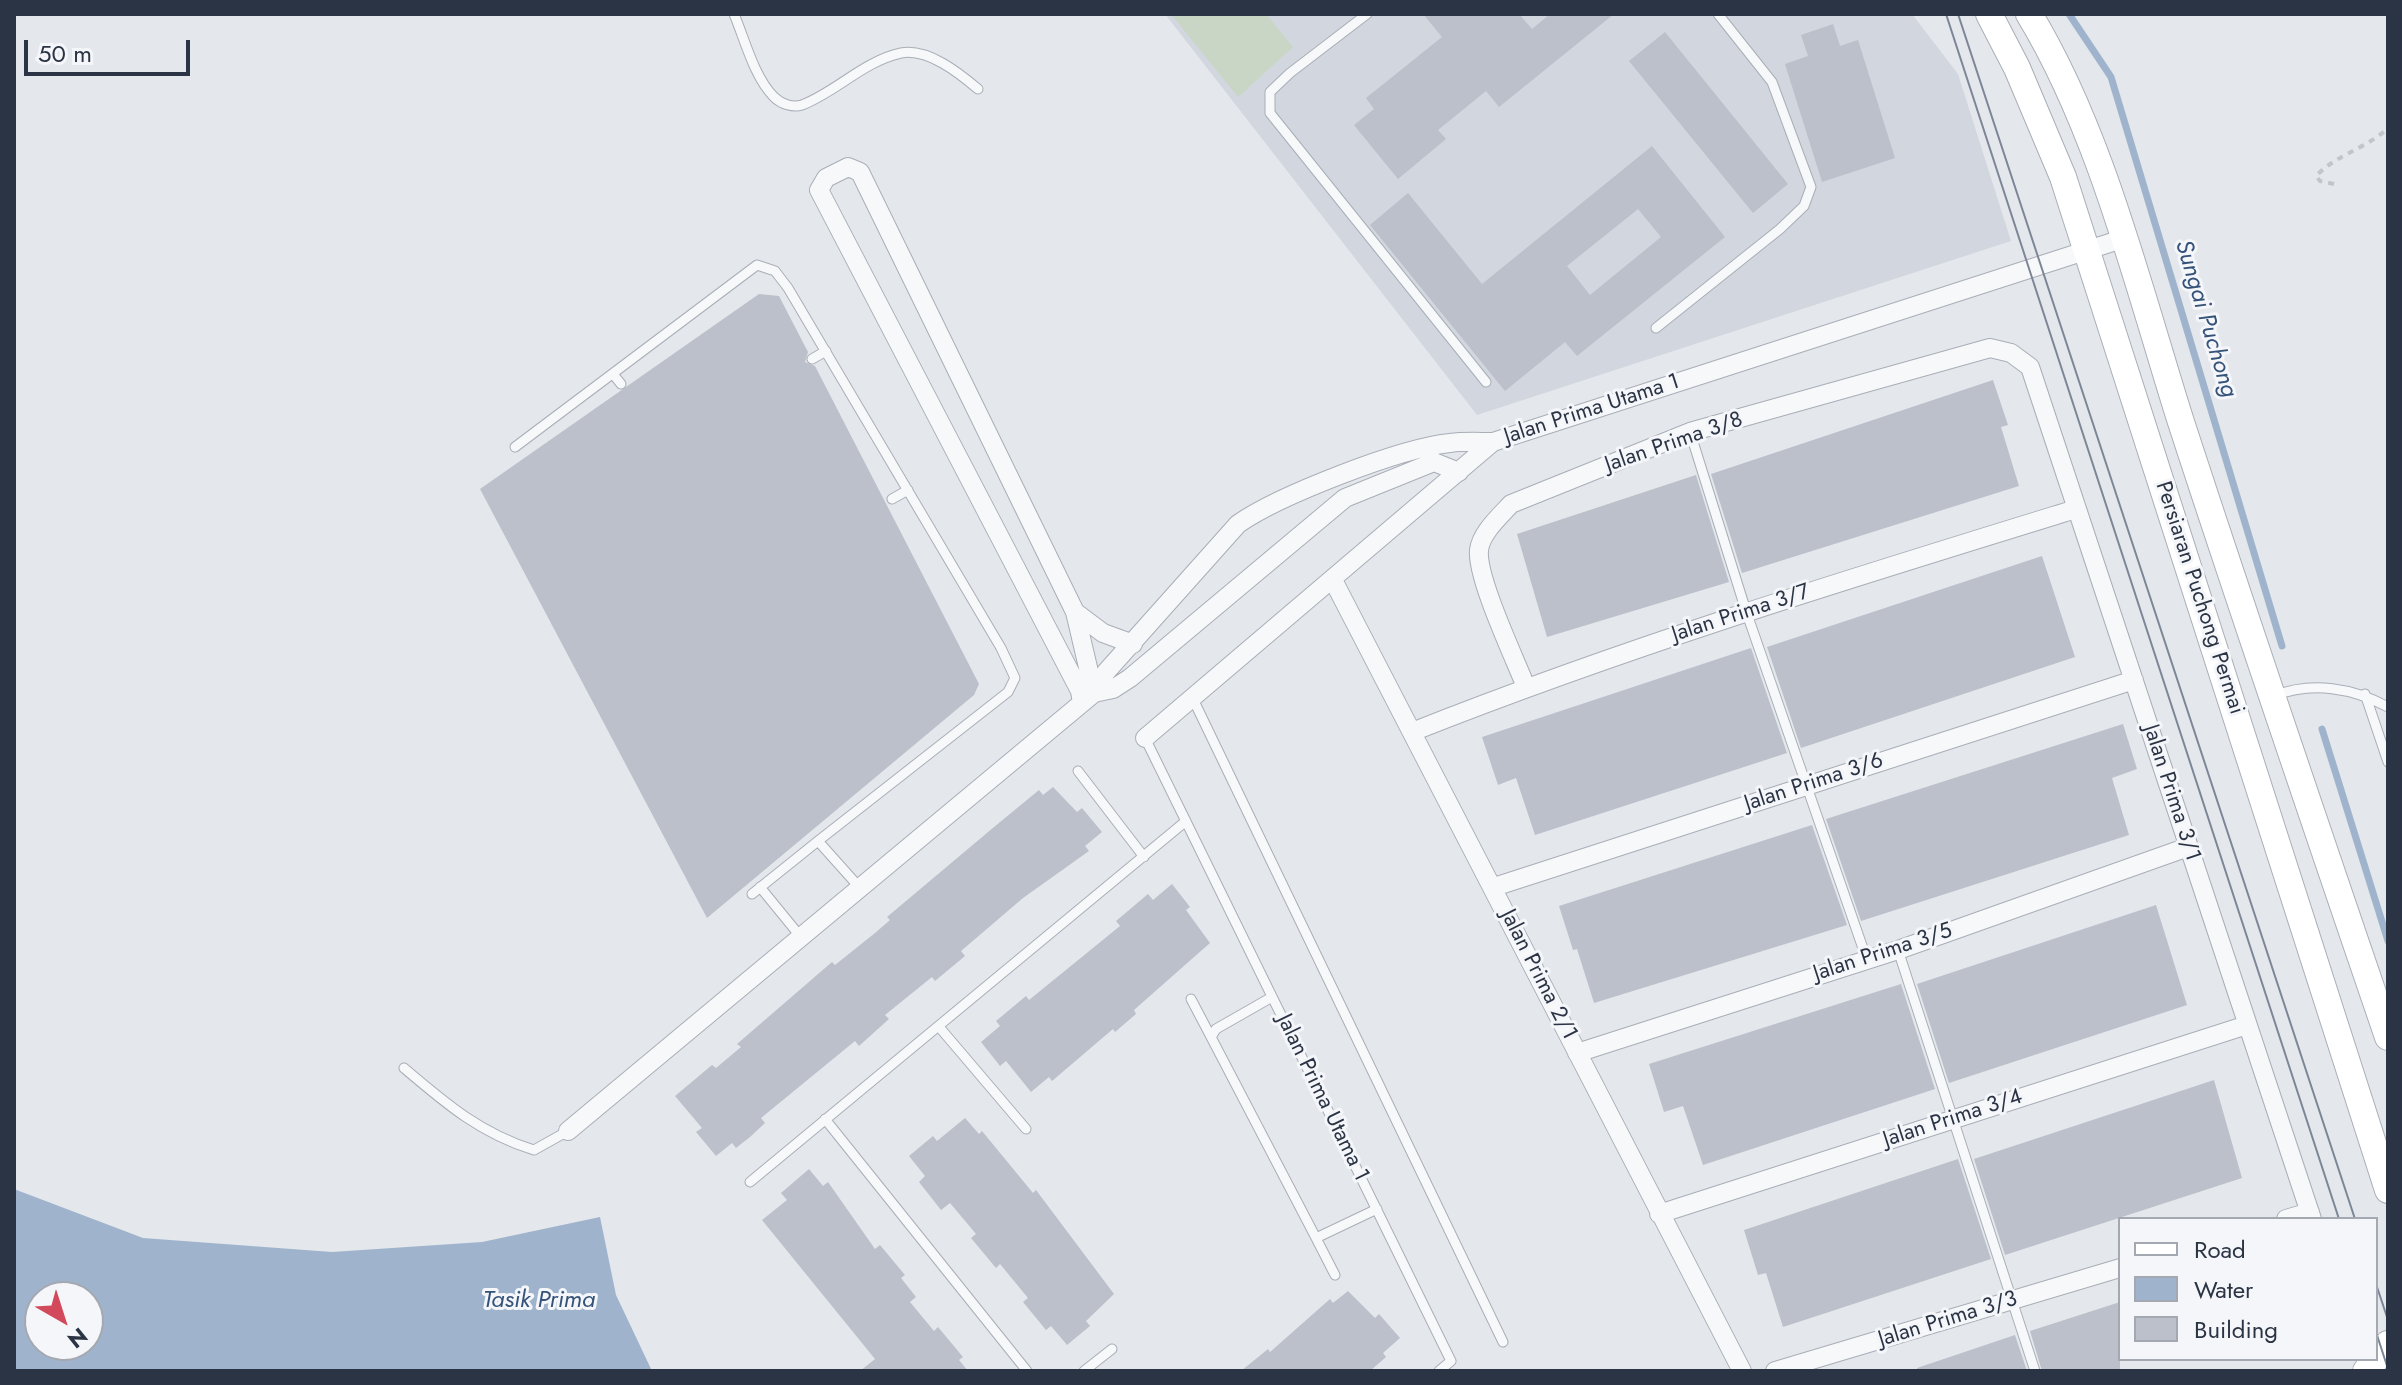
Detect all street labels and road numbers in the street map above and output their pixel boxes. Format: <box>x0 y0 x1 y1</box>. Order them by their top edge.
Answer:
street label: Jalan Prima Utama 1 <box>1501 369 1683 451</box>
street label: Jalan Prima 3/8 <box>1602 407 1746 479</box>
street label: Persiaran Puchong Permai <box>2149 478 2249 718</box>
street label: Jalan Prima 3/7 <box>1669 579 1813 649</box>
street label: Jalan Prima 3/1 <box>2137 721 2205 865</box>
street label: Jalan Prima 3/6 <box>1741 748 1887 818</box>
street label: Jalan Prima 2/1 <box>1494 905 1582 1045</box>
street label: Jalan Prima 3/5 <box>1810 918 1956 988</box>
street label: Jalan Prima Utama 1 <box>1270 1010 1374 1186</box>
street label: Jalan Prima 3/4 <box>1880 1084 2026 1154</box>
street label: Jalan Prima 3/3 <box>1875 1286 2021 1354</box>

